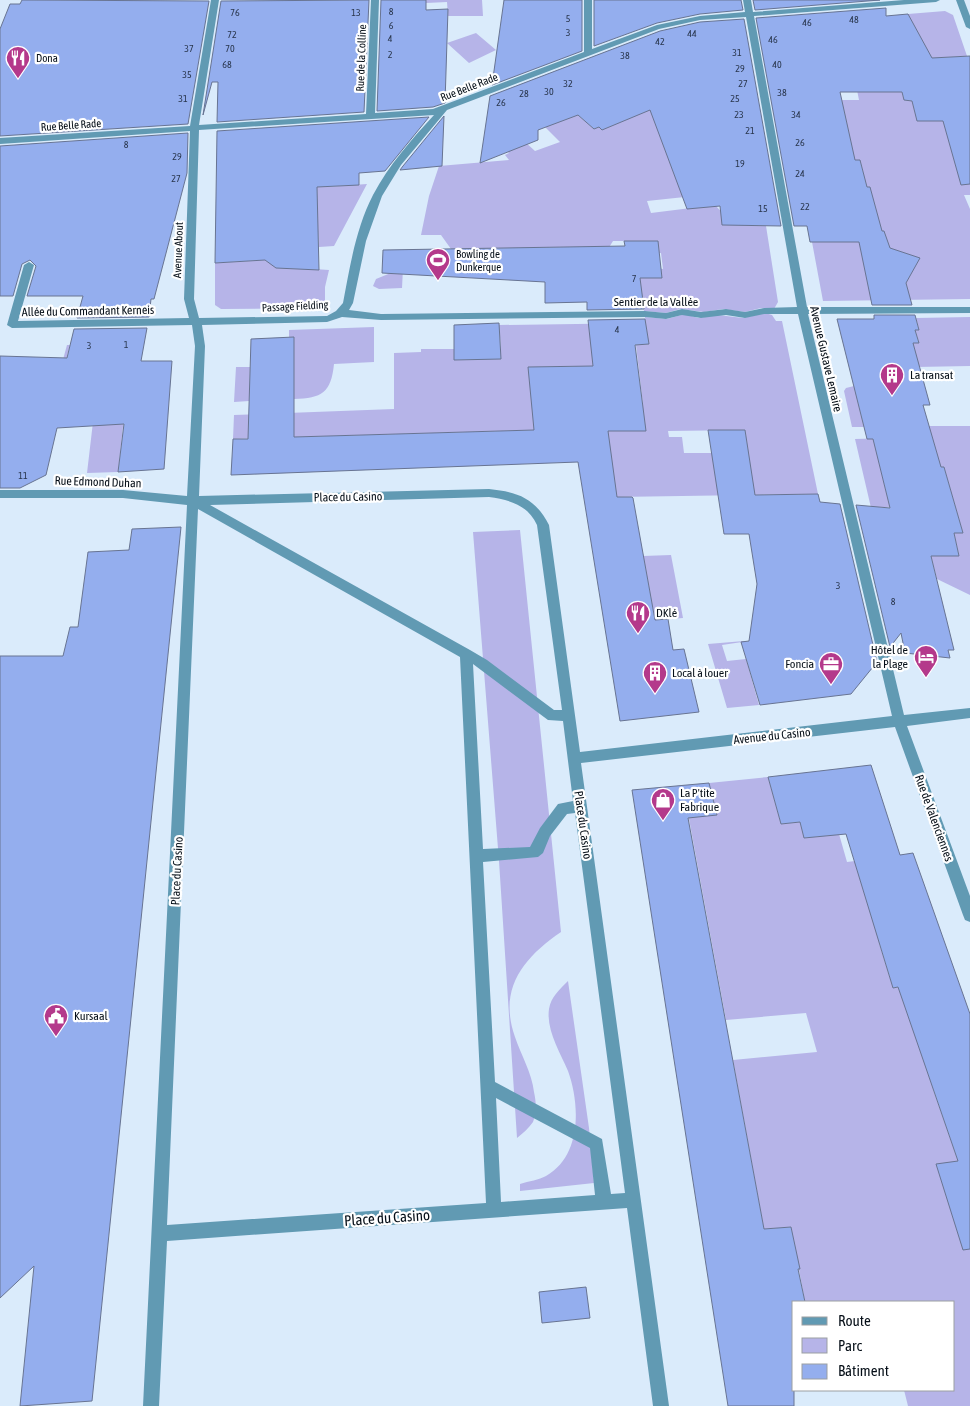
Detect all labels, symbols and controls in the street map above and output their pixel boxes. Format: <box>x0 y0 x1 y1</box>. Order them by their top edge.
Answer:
house number: 8 <box>389 6 394 17</box>
house number: 76 <box>230 7 240 18</box>
house number: 13 <box>351 7 361 18</box>
house number: 5 <box>566 13 571 24</box>
house number: 48 <box>849 14 859 25</box>
house number: 46 <box>802 17 812 28</box>
house number: 6 <box>389 20 394 31</box>
street label: Rue de la Colline <box>354 24 368 92</box>
house number: 3 <box>566 27 571 38</box>
house number: 44 <box>687 28 697 39</box>
house number: 72 <box>227 29 237 40</box>
house number: 4 <box>388 33 393 44</box>
house number: 46 <box>768 34 778 45</box>
house number: 42 <box>655 36 665 47</box>
house number: 37 <box>184 43 194 54</box>
house number: 70 <box>225 43 235 54</box>
restaurant icon: Dona <box>5 45 31 79</box>
house number: 31 <box>732 47 742 58</box>
house number: 2 <box>388 49 393 60</box>
house number: 38 <box>620 50 630 61</box>
place label: Dona <box>36 52 58 64</box>
house number: 68 <box>222 59 232 70</box>
house number: 40 <box>772 59 782 70</box>
house number: 29 <box>735 63 745 74</box>
house number: 35 <box>182 69 192 80</box>
street label: Rue Belle Rade <box>439 71 499 103</box>
house number: 32 <box>563 78 573 89</box>
house number: 27 <box>738 78 748 89</box>
house number: 30 <box>544 86 554 97</box>
house number: 38 <box>777 87 787 98</box>
house number: 28 <box>519 88 529 99</box>
house number: 31 <box>178 93 188 104</box>
house number: 25 <box>730 93 740 104</box>
house number: 26 <box>496 97 506 108</box>
house number: 23 <box>734 109 744 120</box>
house number: 34 <box>791 109 801 120</box>
street label: Rue Belle Rade <box>40 117 102 133</box>
house number: 21 <box>745 125 755 136</box>
house number: 26 <box>795 137 805 148</box>
house number: 8 <box>124 139 129 150</box>
house number: 29 <box>172 151 182 162</box>
house number: 19 <box>735 158 745 169</box>
house number: 24 <box>795 168 805 179</box>
house number: 27 <box>171 173 181 184</box>
house number: 22 <box>800 201 810 212</box>
house number: 15 <box>758 203 768 214</box>
street label: Avenue About <box>171 222 185 278</box>
sports icon: Bowling de Dunkerque <box>425 247 451 281</box>
place label: Bowling de Dunkerque <box>456 248 501 273</box>
house number: 7 <box>632 273 637 284</box>
street label: Sentier de la Vallée <box>614 295 698 309</box>
street label: Passage Fielding <box>261 298 329 314</box>
street label: Allée du Commandant Kerneis <box>22 303 154 319</box>
street label: Avenue Gustave Lemaire <box>807 305 845 413</box>
house number: 4 <box>615 324 620 335</box>
house number: 1 <box>124 339 129 350</box>
house number: 3 <box>87 340 92 351</box>
building icon: La transat <box>879 362 905 396</box>
place label: La transat <box>910 368 954 382</box>
house number: 11 <box>18 470 28 481</box>
street label: Rue Edmond Duhan <box>54 473 142 491</box>
street label: Place du Casino <box>314 489 383 505</box>
house number: 3 <box>836 580 841 591</box>
house number: 8 <box>891 596 896 607</box>
restaurant icon: DKlé <box>625 600 651 634</box>
place label: DKlé <box>656 606 677 620</box>
place label: Hôtel de la Plage <box>871 643 908 671</box>
hotel icon: Hôtel de la Plage <box>913 644 939 678</box>
office icon: Foncia <box>818 651 844 685</box>
place label: Foncia <box>785 657 814 671</box>
building icon: Local à louer <box>642 660 668 694</box>
place label: Local à louer <box>672 666 728 680</box>
street label: Avenue du Casino <box>733 725 812 747</box>
street label: Rue de Valenciennes <box>912 773 956 863</box>
place label: La P'tite Fabrique <box>680 786 719 814</box>
shop icon: La P'tite Fabrique <box>650 787 676 821</box>
street label: Place du Casino <box>571 790 595 860</box>
street label: Place du Casino <box>168 836 186 906</box>
public building icon: Kursaal <box>43 1003 69 1037</box>
place label: Kursaal <box>74 1009 108 1023</box>
street label: Place du Casino <box>344 1206 430 1229</box>
legend <box>792 1301 955 1391</box>
text: Route <box>838 1312 871 1329</box>
text: Parc <box>838 1337 862 1354</box>
text: Bâtiment <box>838 1362 889 1379</box>

